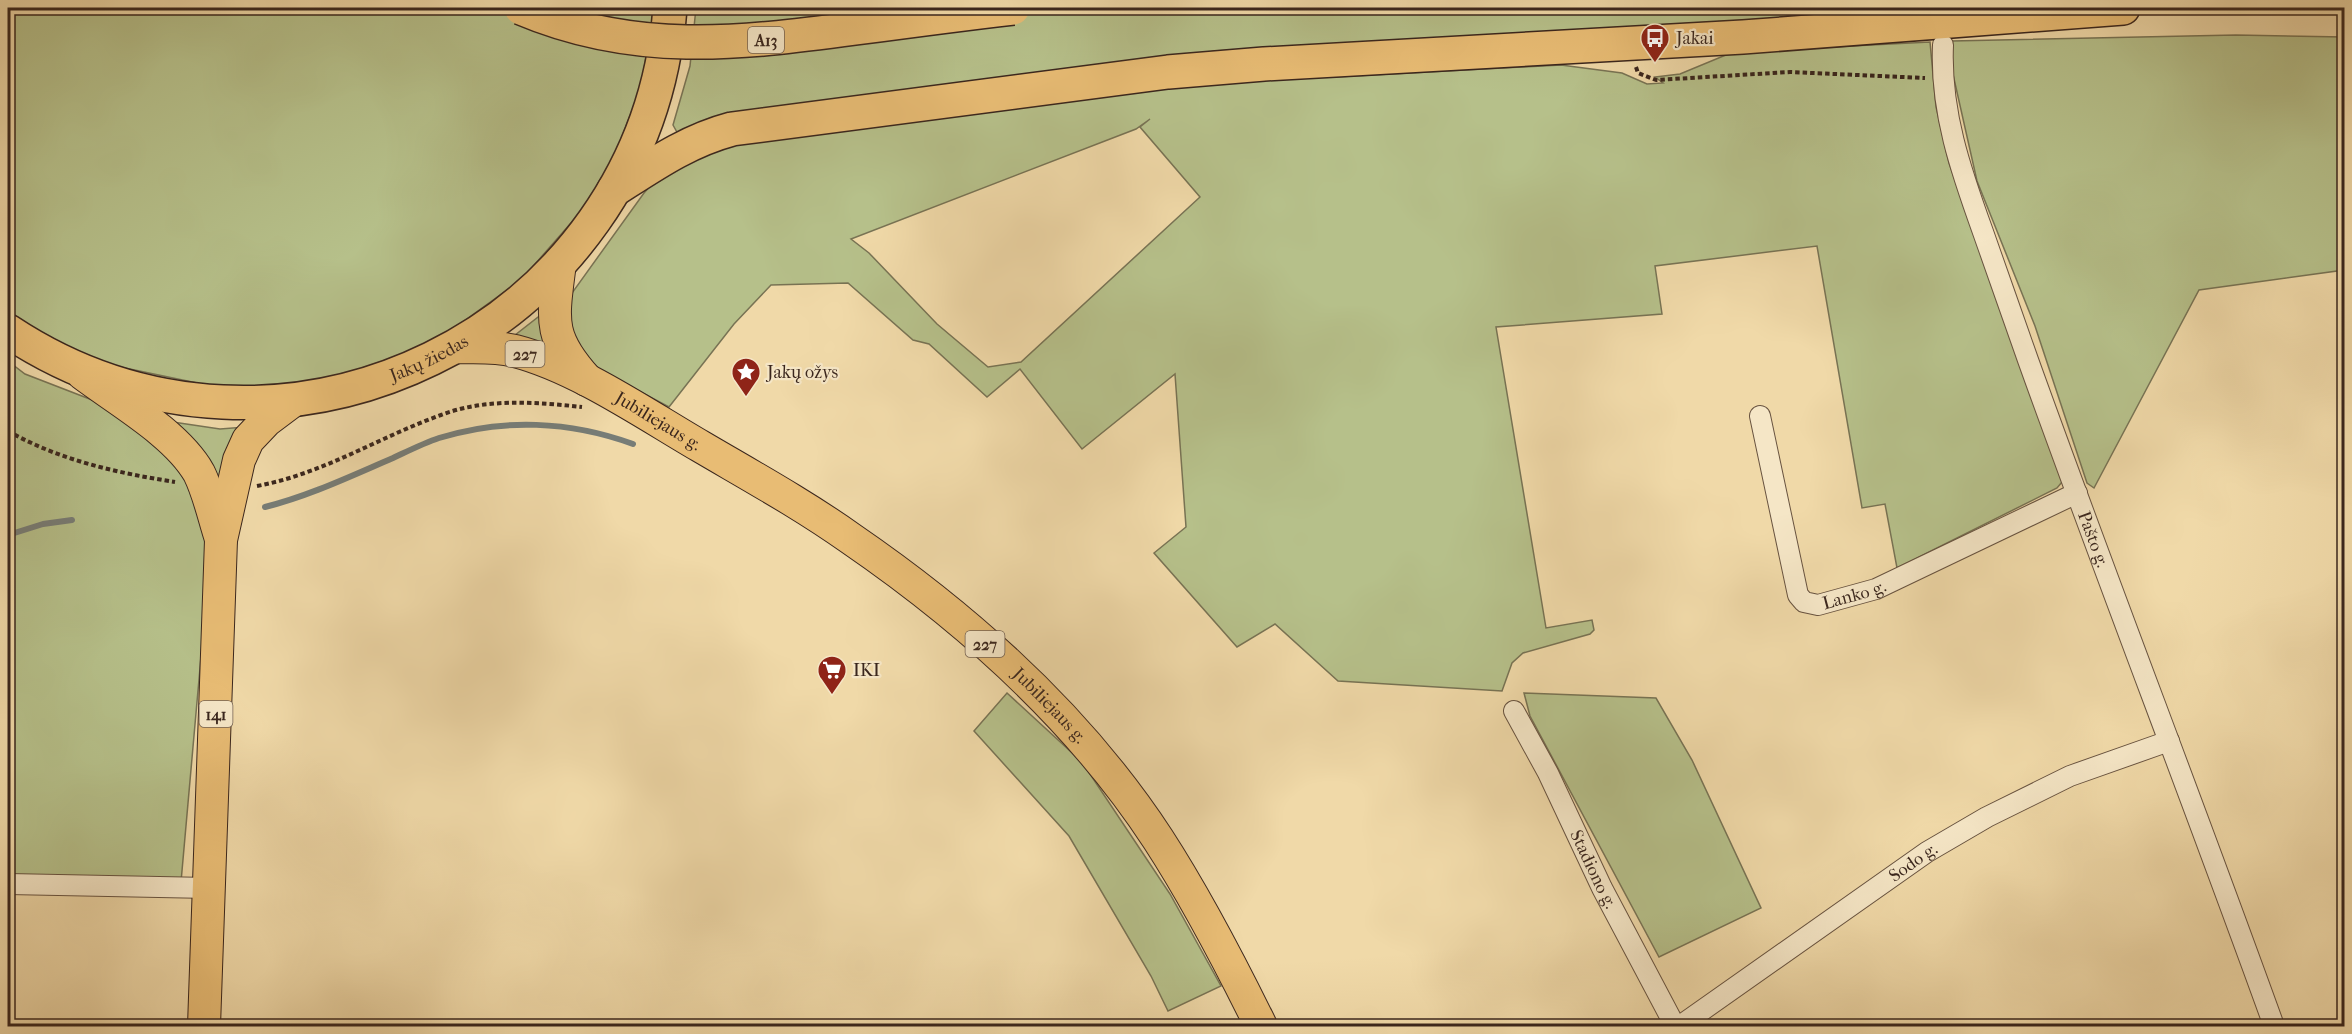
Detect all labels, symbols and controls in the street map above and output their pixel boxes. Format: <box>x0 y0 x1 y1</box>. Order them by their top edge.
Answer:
bus stop icon: Jakai <box>1639 22 1671 64</box>
road number: A13 <box>748 27 784 53</box>
place label: Jakai <box>1674 28 1714 49</box>
street label: Jakų žiedas <box>385 331 473 387</box>
road number: 227 <box>506 341 544 367</box>
place icon: Jakų ožys <box>730 356 762 398</box>
place label: Jakų ožys <box>765 362 839 383</box>
street label: Jubiliejaus g. <box>609 386 705 455</box>
street label: Pašto g. <box>2073 508 2113 570</box>
street label: Lanko g. <box>1820 576 1889 614</box>
road number: 227 <box>966 631 1004 657</box>
supermarket icon: IKI <box>816 654 848 696</box>
place label: IKI <box>853 660 880 681</box>
street label: Jubiliejaus g. <box>1007 662 1091 748</box>
road number: 141 <box>200 701 232 727</box>
street label: Stadiono g. <box>1565 827 1621 912</box>
street label: Sodo g. <box>1885 838 1941 887</box>

